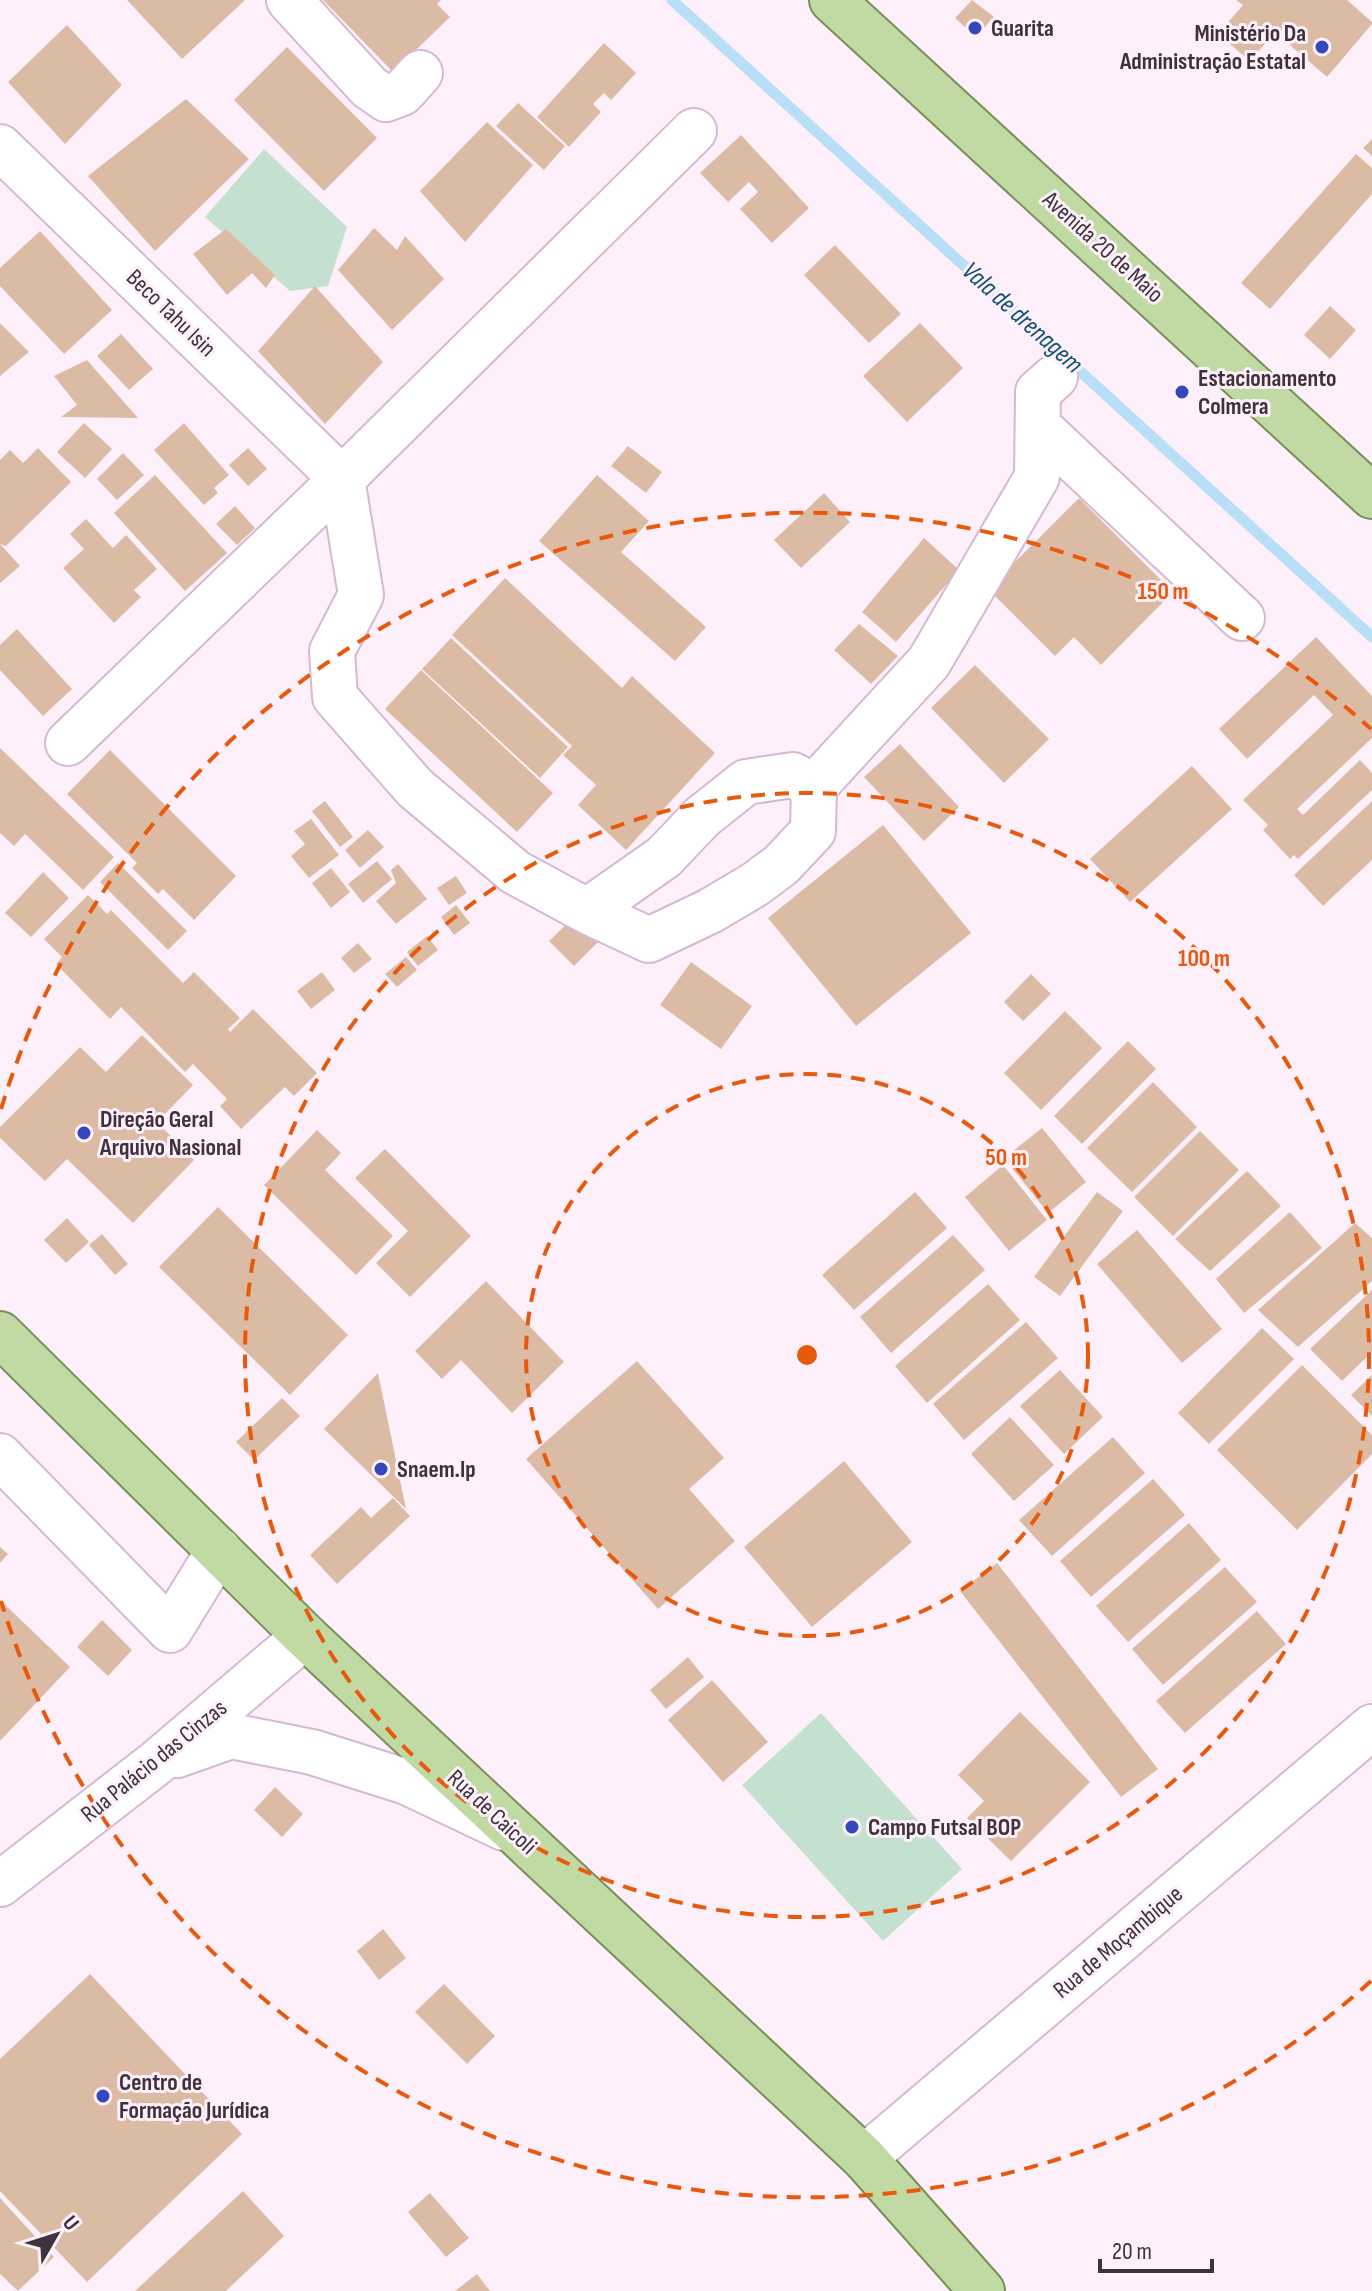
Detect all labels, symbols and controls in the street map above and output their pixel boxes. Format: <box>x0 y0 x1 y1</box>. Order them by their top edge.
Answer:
place label: Guarita <box>991 14 1054 43</box>
marker: Guarita <box>966 19 984 37</box>
place label: Ministério Da Administração Estatal <box>1119 19 1306 76</box>
marker: Ministério Da Administração Estatal <box>1313 38 1331 56</box>
street label: Avenida 20 de Maio <box>1036 185 1169 309</box>
water label: Vala de drenagem <box>955 256 1089 380</box>
street label: Beco Tahu Isin <box>120 263 222 363</box>
place label: Estacionamento Colmera <box>1198 364 1337 421</box>
marker: Estacionamento Colmera <box>1173 383 1191 401</box>
text: 150 m <box>1137 577 1189 606</box>
text: 100 m <box>1178 944 1230 973</box>
place label: Direção Geral Arquivo Nasional <box>99 1105 241 1162</box>
marker: Direção Geral Arquivo Nasional <box>75 1124 93 1142</box>
text: 50 m <box>985 1143 1027 1172</box>
centre of rings <box>793 1341 821 1369</box>
place label: Snaem.Ip <box>397 1455 476 1484</box>
marker: Snaem.Ip <box>372 1460 390 1478</box>
street label: Rua Palácio das Cinzas <box>75 1693 233 1829</box>
street label: Rua de Caicoli <box>441 1763 543 1861</box>
place label: Campo Futsal BOP <box>868 1813 1021 1842</box>
marker: Campo Futsal BOP <box>843 1818 861 1836</box>
street label: Rua de Moçambique <box>1047 1880 1189 2004</box>
place label: Centro de Formação Jurídica <box>119 2068 269 2125</box>
marker: Centro de Formação Jurídica <box>94 2087 112 2105</box>
north arrow <box>16 2195 96 2275</box>
text: U <box>56 2210 84 2236</box>
scale bar <box>1100 2223 1212 2273</box>
text: 20 m <box>1112 2237 1152 2266</box>

